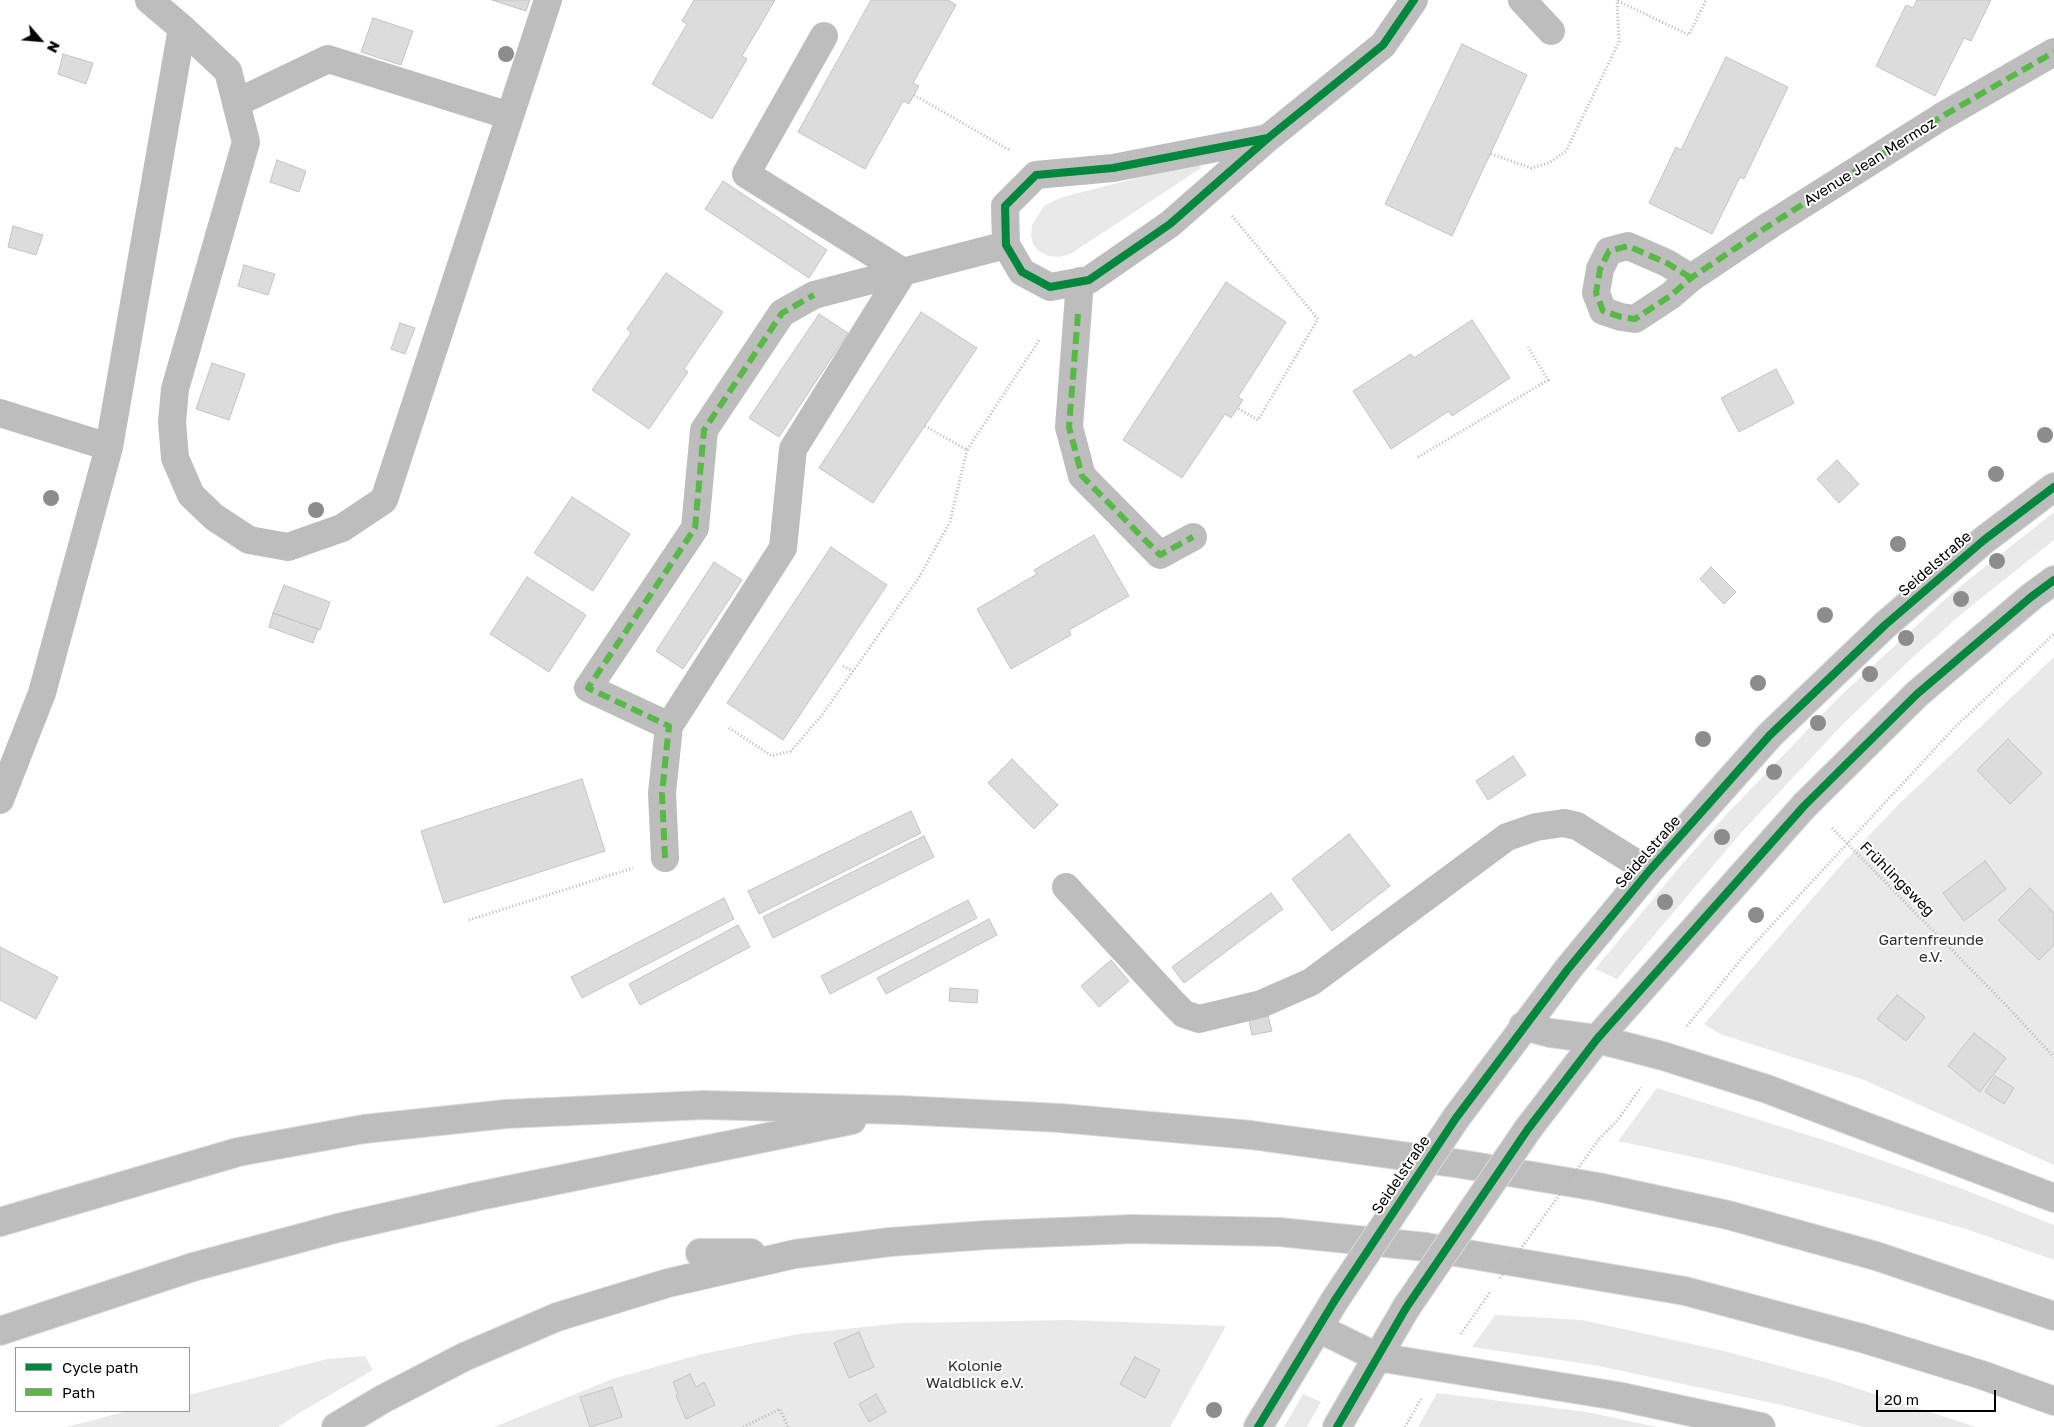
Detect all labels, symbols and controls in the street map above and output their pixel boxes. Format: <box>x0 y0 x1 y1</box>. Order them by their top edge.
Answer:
north arrow <box>15 15 65 65</box>
text: N <box>44 38 64 56</box>
street label: Avenue Jean Mermoz <box>1801 114 1939 210</box>
street label: Seidelstraße <box>1895 527 1975 601</box>
street label: Seidelstraße <box>1611 812 1685 892</box>
street label: Frühlingsweg <box>1856 838 1938 920</box>
park label: Gartenfreunde e.V. <box>1878 931 1984 966</box>
street label: Seidelstraße <box>1368 1132 1434 1218</box>
legend <box>15 1347 190 1412</box>
park label: Kolonie Waldblick e.V. <box>926 1357 1024 1392</box>
text: Cycle path <box>62 1358 138 1376</box>
scale bar <box>1879 1380 1999 1412</box>
text: Path <box>62 1383 95 1401</box>
text: 20 m <box>1884 1390 1919 1408</box>

